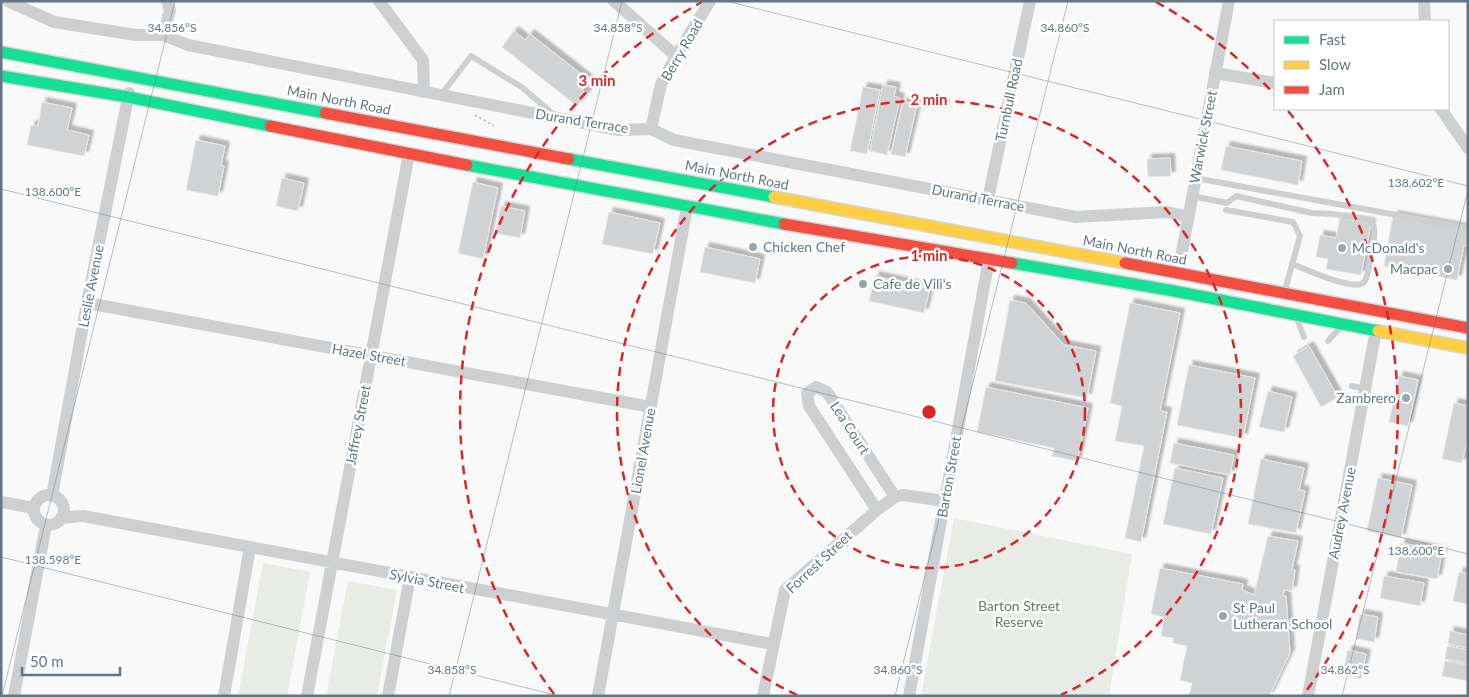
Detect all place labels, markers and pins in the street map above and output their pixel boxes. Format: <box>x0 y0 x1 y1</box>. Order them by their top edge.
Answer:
place label: Chicken Chef <box>763 238 845 255</box>
place label: McDonald's <box>1352 239 1425 256</box>
marker: Chicken Chef <box>747 241 759 253</box>
marker: McDonald's <box>1336 242 1348 254</box>
place label: Macpac <box>1390 260 1438 277</box>
marker: Macpac <box>1442 263 1454 275</box>
place label: Cafe de Vili's <box>873 275 951 292</box>
marker: Cafe de Vili's <box>857 278 869 290</box>
place label: Zambrero <box>1336 389 1396 406</box>
marker: Zambrero <box>1400 392 1412 404</box>
centre of rings <box>920 403 938 421</box>
place label: St Paul Lutheran School <box>1233 599 1332 632</box>
marker: St Paul Lutheran School <box>1217 610 1229 622</box>

